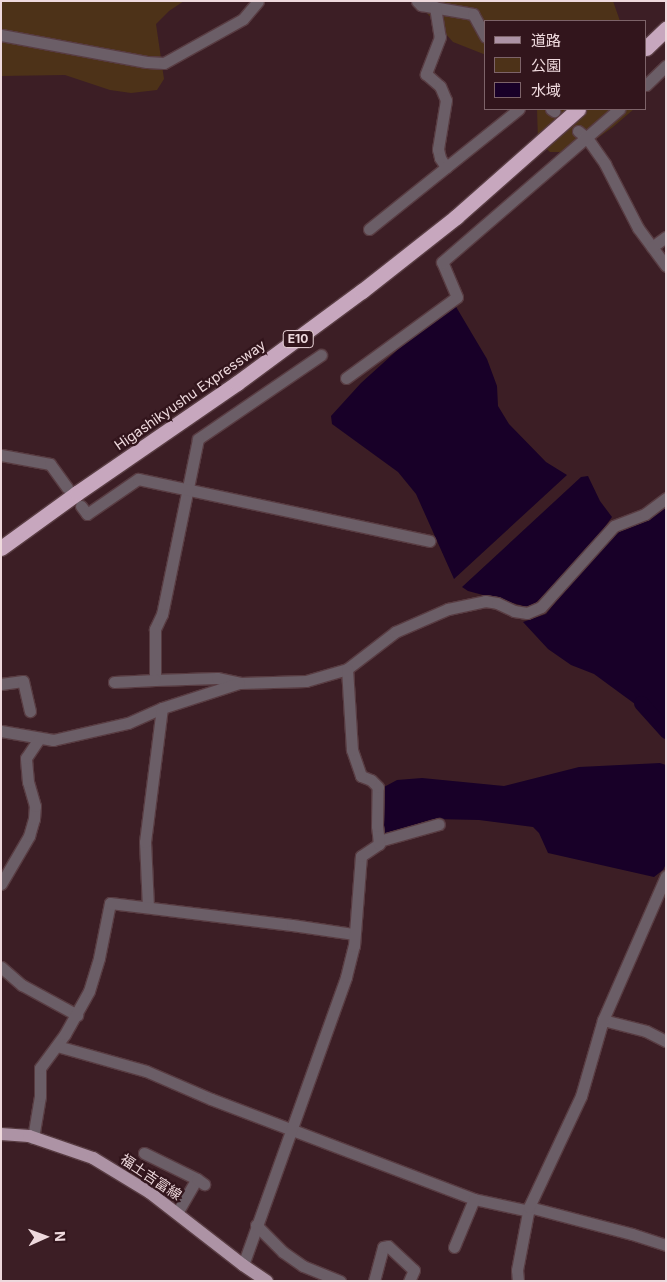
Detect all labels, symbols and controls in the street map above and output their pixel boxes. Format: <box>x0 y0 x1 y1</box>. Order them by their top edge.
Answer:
legend <box>484 20 647 110</box>
text: 道路 <box>531 31 561 50</box>
text: 公園 <box>531 56 561 75</box>
text: 水域 <box>531 81 561 100</box>
road number: E10 <box>282 329 314 348</box>
street label: Higashikyushu Expressway <box>111 336 269 454</box>
street label: 福土吉富線 <box>117 1150 185 1204</box>
north arrow <box>20 1212 70 1262</box>
text: N <box>52 1231 69 1242</box>

